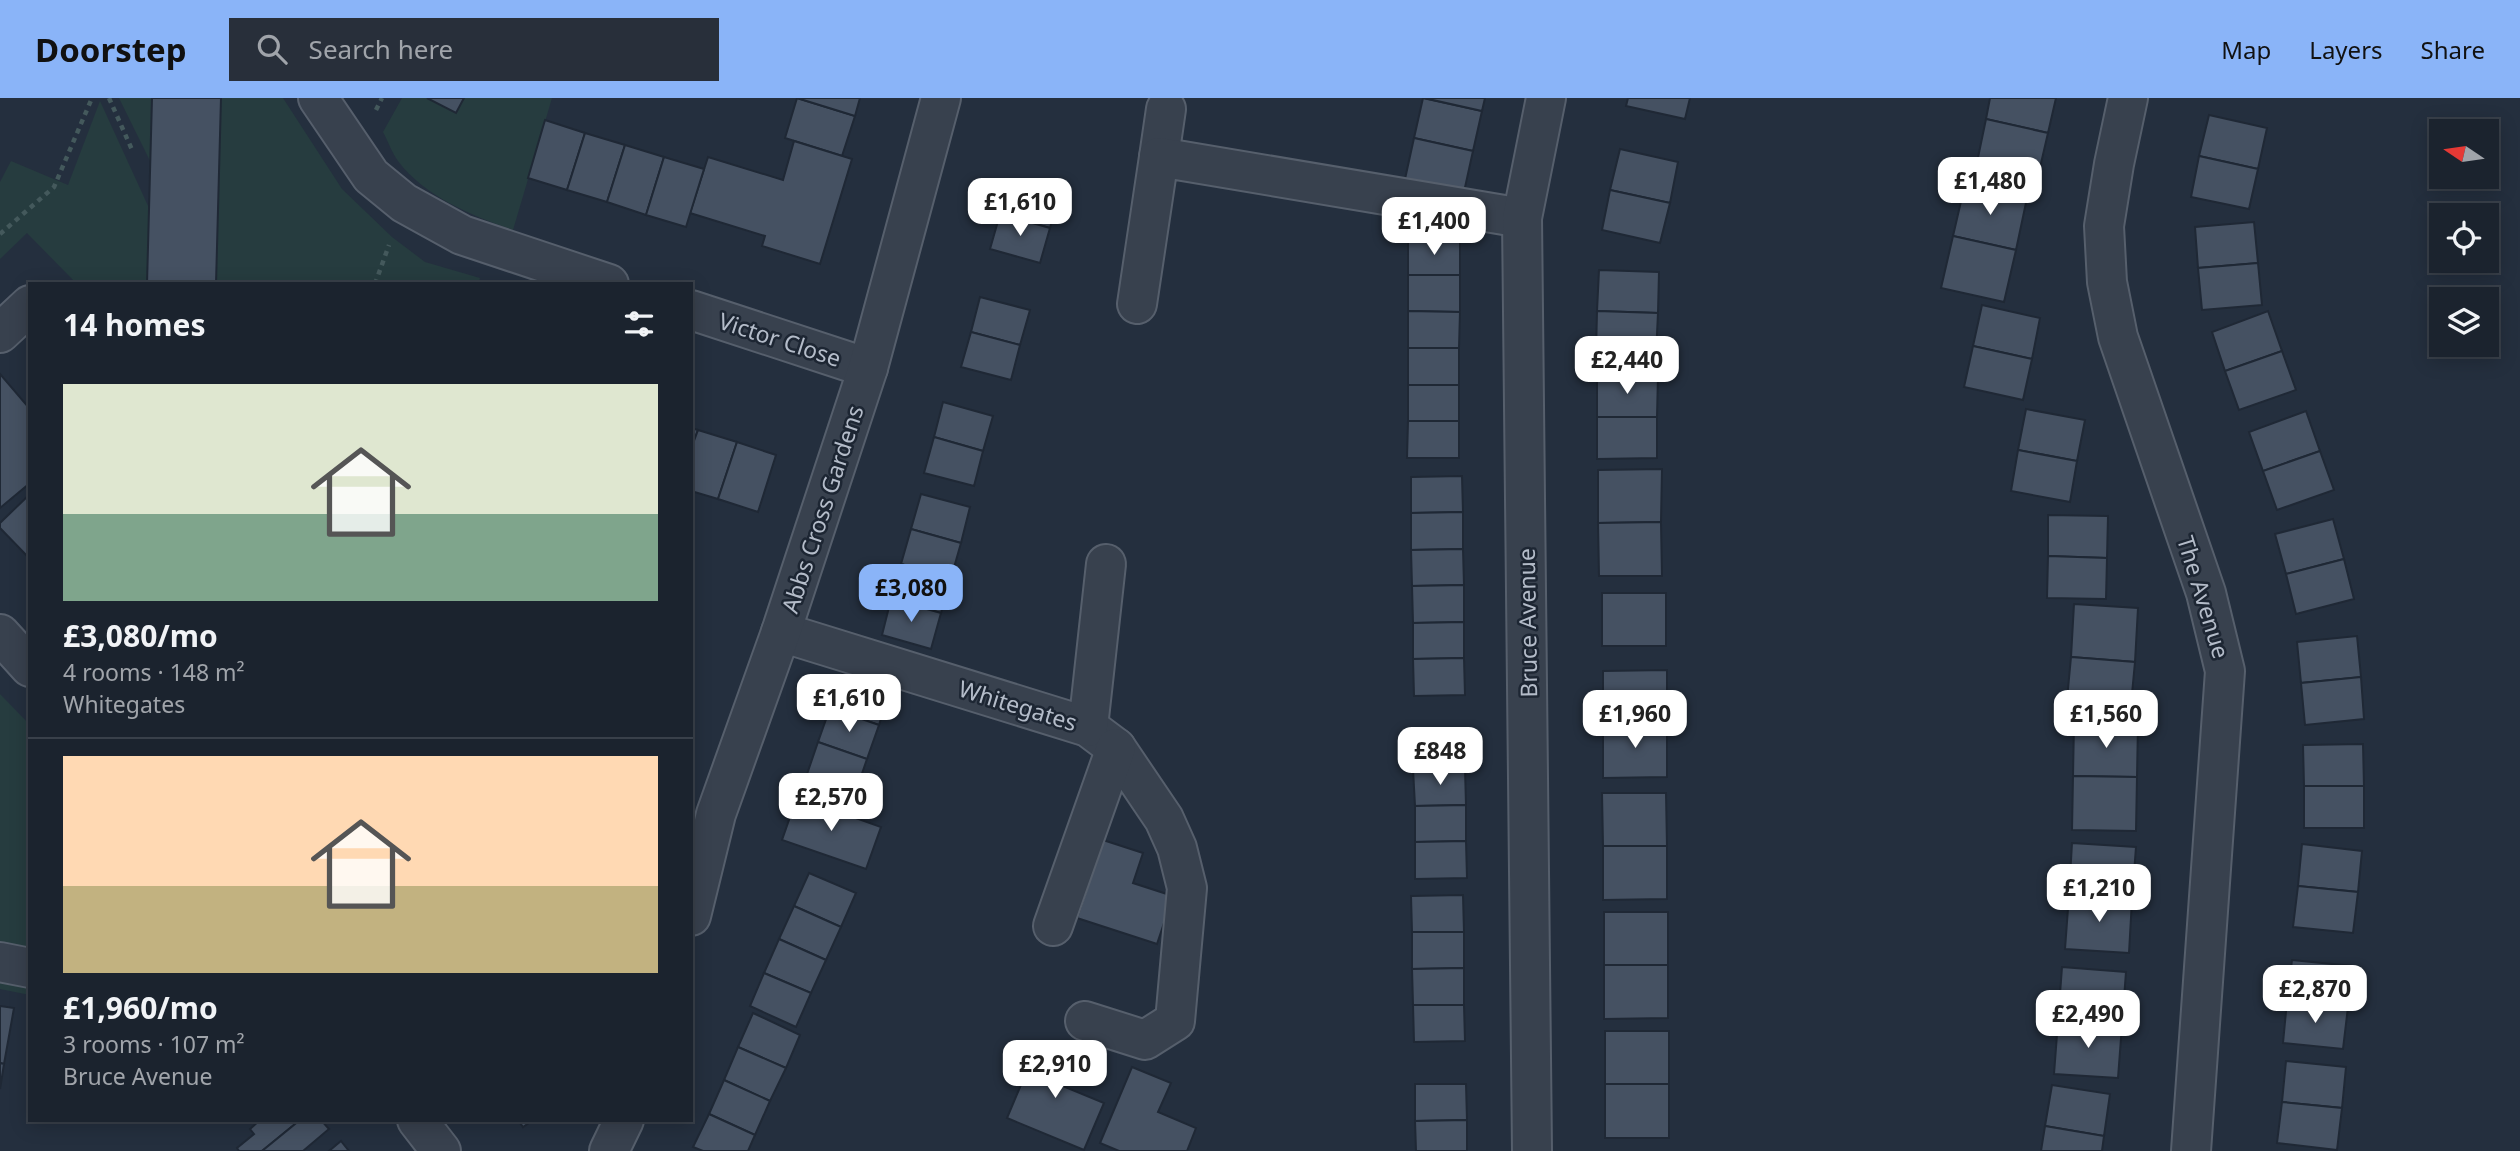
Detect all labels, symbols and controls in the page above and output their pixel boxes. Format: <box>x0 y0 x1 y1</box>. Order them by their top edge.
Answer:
search box <box>229 18 719 81</box>
text: Doorstep <box>35 27 187 72</box>
icon: search <box>253 30 291 68</box>
text: Search here <box>309 31 453 67</box>
text: Map <box>2221 33 2271 66</box>
text: Layers <box>2309 33 2383 66</box>
text: Share <box>2421 33 2485 66</box>
north arrow <box>2429 119 2499 189</box>
map controls <box>2429 119 2499 357</box>
pin: £1,480 <box>1933 158 2047 217</box>
text: £1,480 <box>1954 164 2026 196</box>
pin: £1,610 <box>963 178 1077 238</box>
text: £1,610 <box>984 185 1056 217</box>
pin: £1,400 <box>1377 198 1491 257</box>
button: locate <box>2429 203 2499 273</box>
text: £1,400 <box>1398 204 1470 236</box>
button: layers <box>2429 287 2499 357</box>
text: 14 homes <box>63 304 206 345</box>
street label: Victor Close <box>715 304 845 374</box>
icon: filters <box>620 305 658 343</box>
pin: £2,440 <box>1570 336 1684 396</box>
text: £2,440 <box>1591 343 1663 375</box>
street label: Abbs Cross Gardens <box>773 401 871 617</box>
icon: home <box>298 429 424 555</box>
street label: The Avenue <box>2170 532 2238 662</box>
street label: Bruce Avenue <box>1510 548 1544 698</box>
pin: £3,080 <box>854 564 968 624</box>
text: £3,080 <box>875 571 947 603</box>
text: £3,080/mo <box>63 615 218 656</box>
text: 4 rooms · 148 m² <box>63 656 245 688</box>
street label: Whitegates <box>955 672 1081 738</box>
pin: £1,610 <box>792 674 906 734</box>
text: £1,610 <box>813 681 885 713</box>
text: Whitegates <box>63 688 185 720</box>
pin: £1,960 <box>1578 690 1692 750</box>
pin: £1,560 <box>2049 690 2163 750</box>
text: £1,960 <box>1599 697 1671 729</box>
text: £1,560 <box>2070 697 2142 729</box>
pin: £848 <box>1399 728 1481 787</box>
text: £848 <box>1414 734 1466 766</box>
pin: £2,570 <box>774 774 888 833</box>
text: £2,570 <box>795 780 867 812</box>
icon: home <box>298 801 424 927</box>
pin: £1,210 <box>2042 864 2156 924</box>
text: £1,210 <box>2063 871 2135 903</box>
pin: £2,870 <box>2258 965 2372 1025</box>
text: £2,870 <box>2279 972 2351 1004</box>
text: £1,960/mo <box>63 987 218 1028</box>
pin: £2,490 <box>2031 990 2145 1050</box>
text: £2,490 <box>2052 997 2124 1029</box>
text: 3 rooms · 107 m² <box>63 1028 245 1060</box>
pin: £2,910 <box>998 1040 1112 1100</box>
text: £2,910 <box>1019 1047 1091 1079</box>
text: Bruce Avenue <box>63 1060 212 1092</box>

